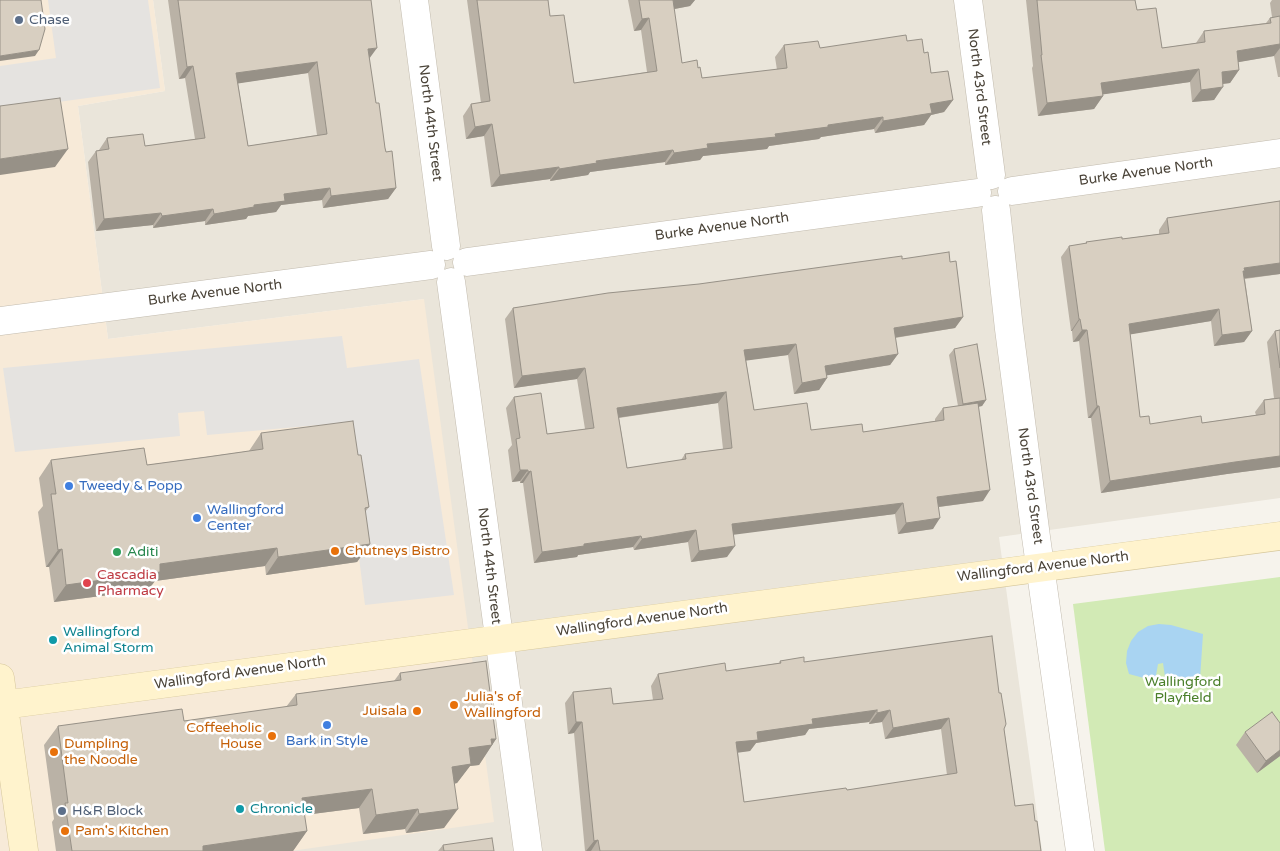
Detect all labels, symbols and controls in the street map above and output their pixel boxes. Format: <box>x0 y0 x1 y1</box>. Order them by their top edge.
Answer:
place label: Chase <box>29 12 70 28</box>
marker: Chase <box>13 14 25 26</box>
street label: North 43rd Street <box>963 28 995 146</box>
street label: North 44th Street <box>415 64 445 182</box>
street label: Burke Avenue North <box>1078 154 1214 190</box>
street label: Burke Avenue North <box>654 209 790 245</box>
street label: Burke Avenue North <box>147 276 283 310</box>
street label: North 43rd Street <box>1013 427 1047 545</box>
place label: Tweedy & Popp <box>79 478 183 494</box>
marker: Tweedy & Popp <box>63 480 75 492</box>
place label: Wallingford Center <box>207 502 284 534</box>
street label: North 44th Street <box>474 507 504 625</box>
marker: Wallingford Center <box>191 512 203 524</box>
place label: Chutneys Bistro <box>345 543 450 559</box>
place label: Aditi <box>127 544 158 560</box>
marker: Chutneys Bistro <box>329 545 341 557</box>
marker: Aditi <box>111 546 123 558</box>
street label: Wallingford Avenue North <box>956 548 1130 586</box>
place label: Cascadia Pharmacy <box>97 567 164 600</box>
marker: Cascadia Pharmacy <box>81 577 93 589</box>
street label: Wallingford Avenue North <box>555 600 729 640</box>
place label: Wallingford Animal Storm <box>63 624 154 656</box>
marker: Wallingford Animal Storm <box>47 634 59 646</box>
street label: Wallingford Avenue North <box>153 653 327 693</box>
park label: Wallingford Playfield <box>1145 674 1221 706</box>
place label: Julia's of Wallingford <box>464 689 541 722</box>
marker: Julia's of Wallingford <box>448 699 460 711</box>
place label: Juisala <box>363 703 407 719</box>
marker: Juisala <box>411 705 423 717</box>
marker: Bark in Style <box>321 719 333 731</box>
place label: Coffeeholic House <box>186 720 262 752</box>
marker: Coffeeholic House <box>266 730 278 742</box>
place label: Bark in Style <box>286 733 368 749</box>
place label: Dumpling the Noodle <box>64 736 138 769</box>
marker: Dumpling the Noodle <box>48 746 60 758</box>
place label: Chronicle <box>250 801 313 817</box>
place label: H&R Block <box>72 803 143 819</box>
marker: Chronicle <box>234 803 246 815</box>
marker: H&R Block <box>56 805 68 817</box>
place label: Pam's Kitchen <box>75 823 169 839</box>
marker: Pam's Kitchen <box>59 825 71 837</box>

